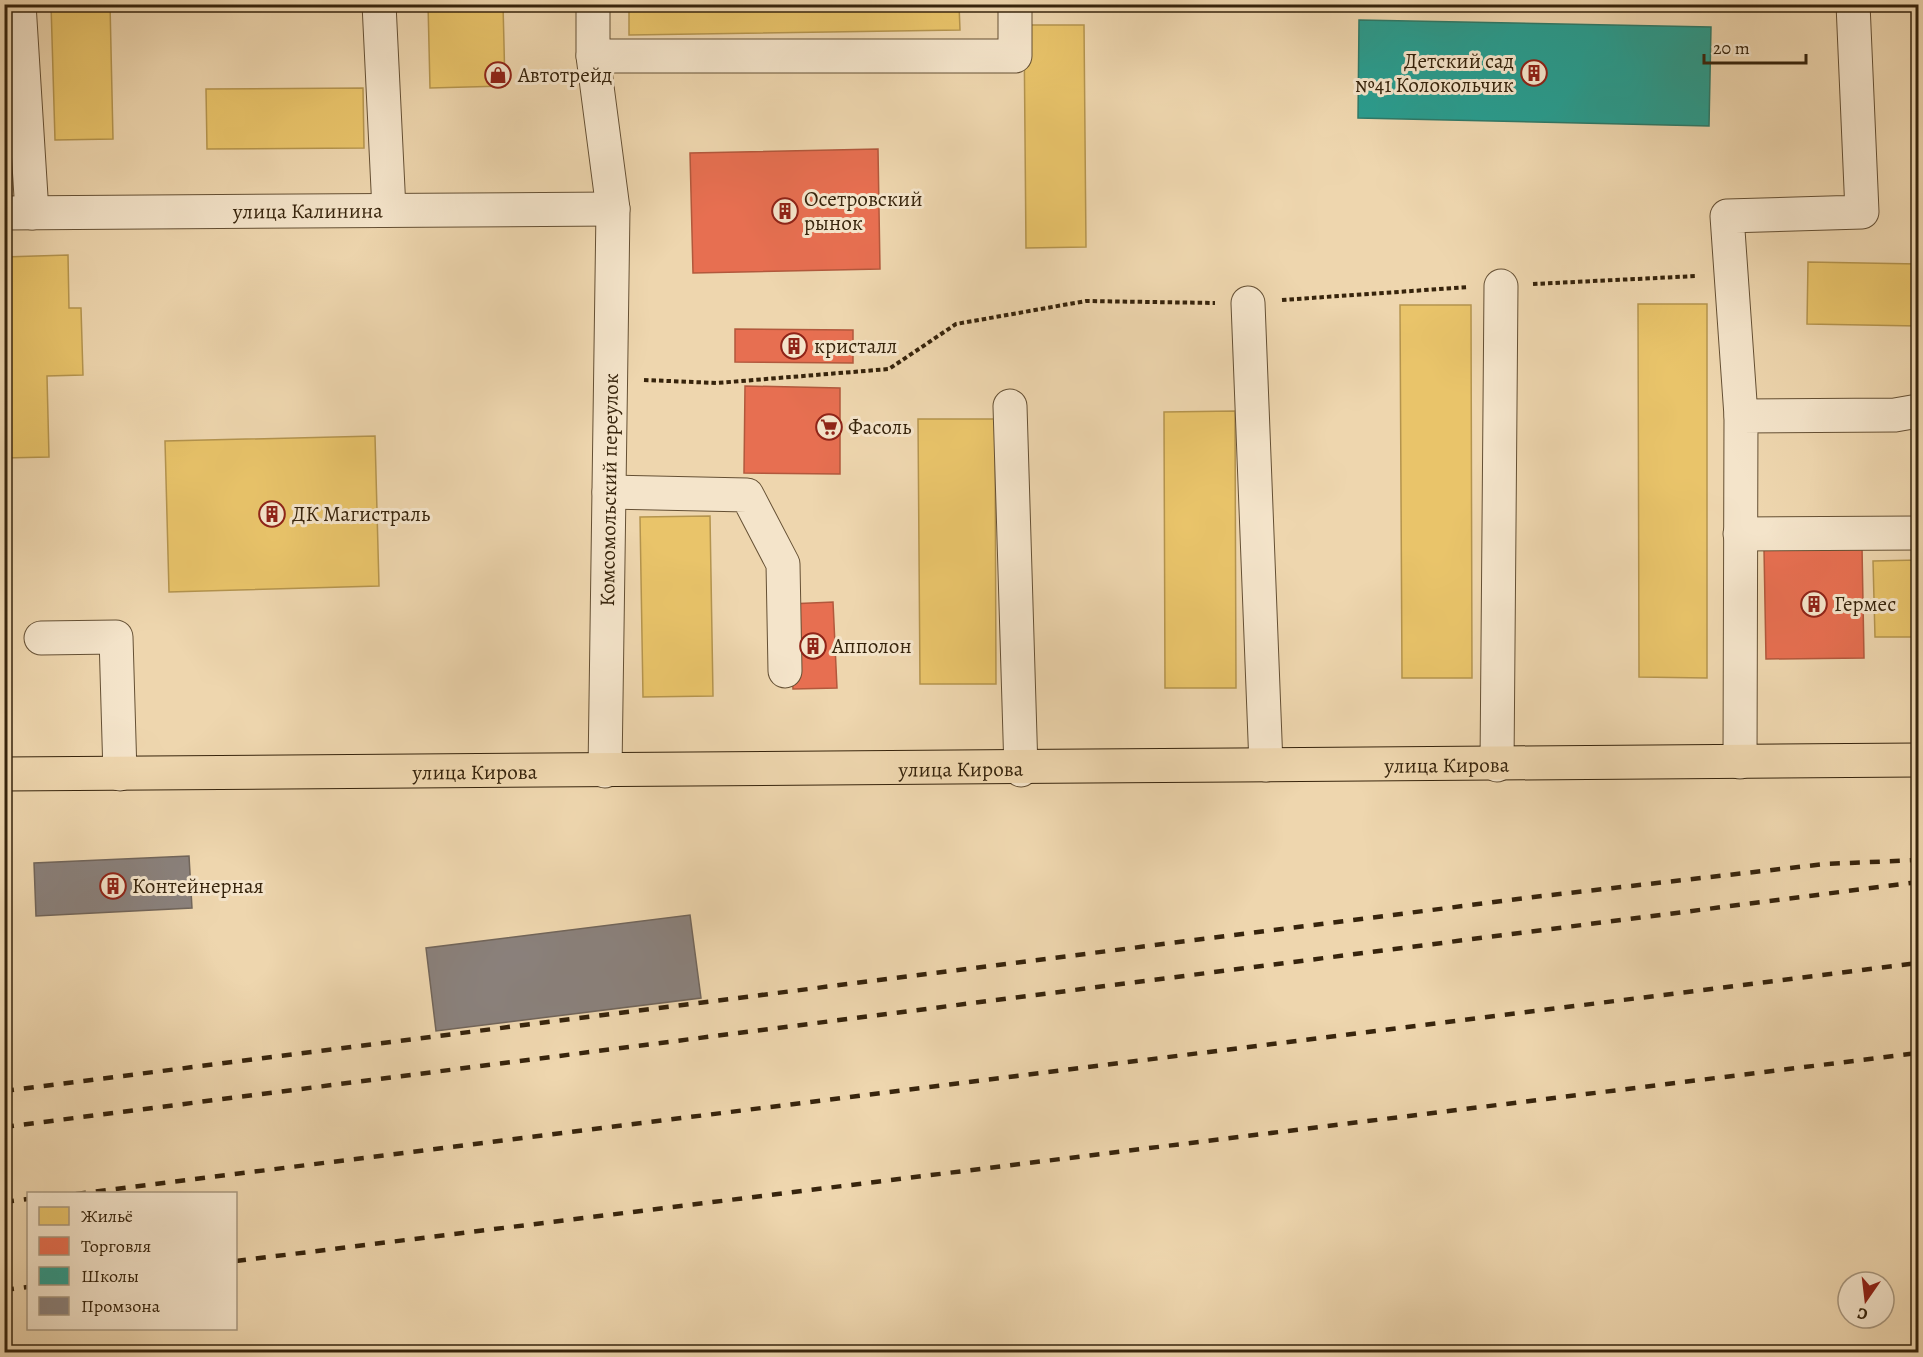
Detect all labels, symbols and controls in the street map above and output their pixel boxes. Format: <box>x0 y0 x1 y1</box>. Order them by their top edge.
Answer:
scale bar <box>1704 27 1806 65</box>
text: 20 m <box>1713 36 1750 60</box>
place label: Детский сад №41 Колокольчик <box>1355 47 1514 99</box>
building icon: Детский сад №41 Колокольчик <box>1519 58 1549 88</box>
shop icon: Автотрейд <box>483 60 513 90</box>
place label: Автотрейд <box>517 61 612 89</box>
place label: Осетровский рынок <box>804 185 922 237</box>
building icon: Осетровский рынок <box>770 196 800 226</box>
street label: улица Калинина <box>232 197 383 226</box>
building icon: кристалл <box>779 331 809 361</box>
place label: кристалл <box>814 332 897 360</box>
street label: Комсомольский переулок <box>593 373 625 607</box>
supermarket icon: Фасоль <box>814 412 844 442</box>
place label: Фасоль <box>848 413 911 441</box>
building icon: ДК Магистраль <box>257 499 287 529</box>
place label: ДК Магистраль <box>292 500 430 528</box>
building icon: Гермес <box>1799 589 1829 619</box>
place label: Гермес <box>1834 590 1896 618</box>
building icon: Апполон <box>798 631 828 661</box>
place label: Апполон <box>831 632 912 660</box>
street label: улица Кирова <box>1383 751 1510 780</box>
street label: улица Кирова <box>897 755 1024 784</box>
street label: улица Кирова <box>412 758 538 786</box>
building icon: Контейнерная <box>98 871 128 901</box>
place label: Контейнерная <box>132 872 264 900</box>
legend <box>27 1192 237 1330</box>
text: Жильё <box>81 1204 133 1228</box>
text: Торговля <box>81 1234 151 1258</box>
text: Школы <box>81 1264 139 1288</box>
north arrow <box>1836 1270 1896 1330</box>
text: Промзона <box>81 1294 161 1318</box>
text: С <box>1855 1302 1870 1325</box>

